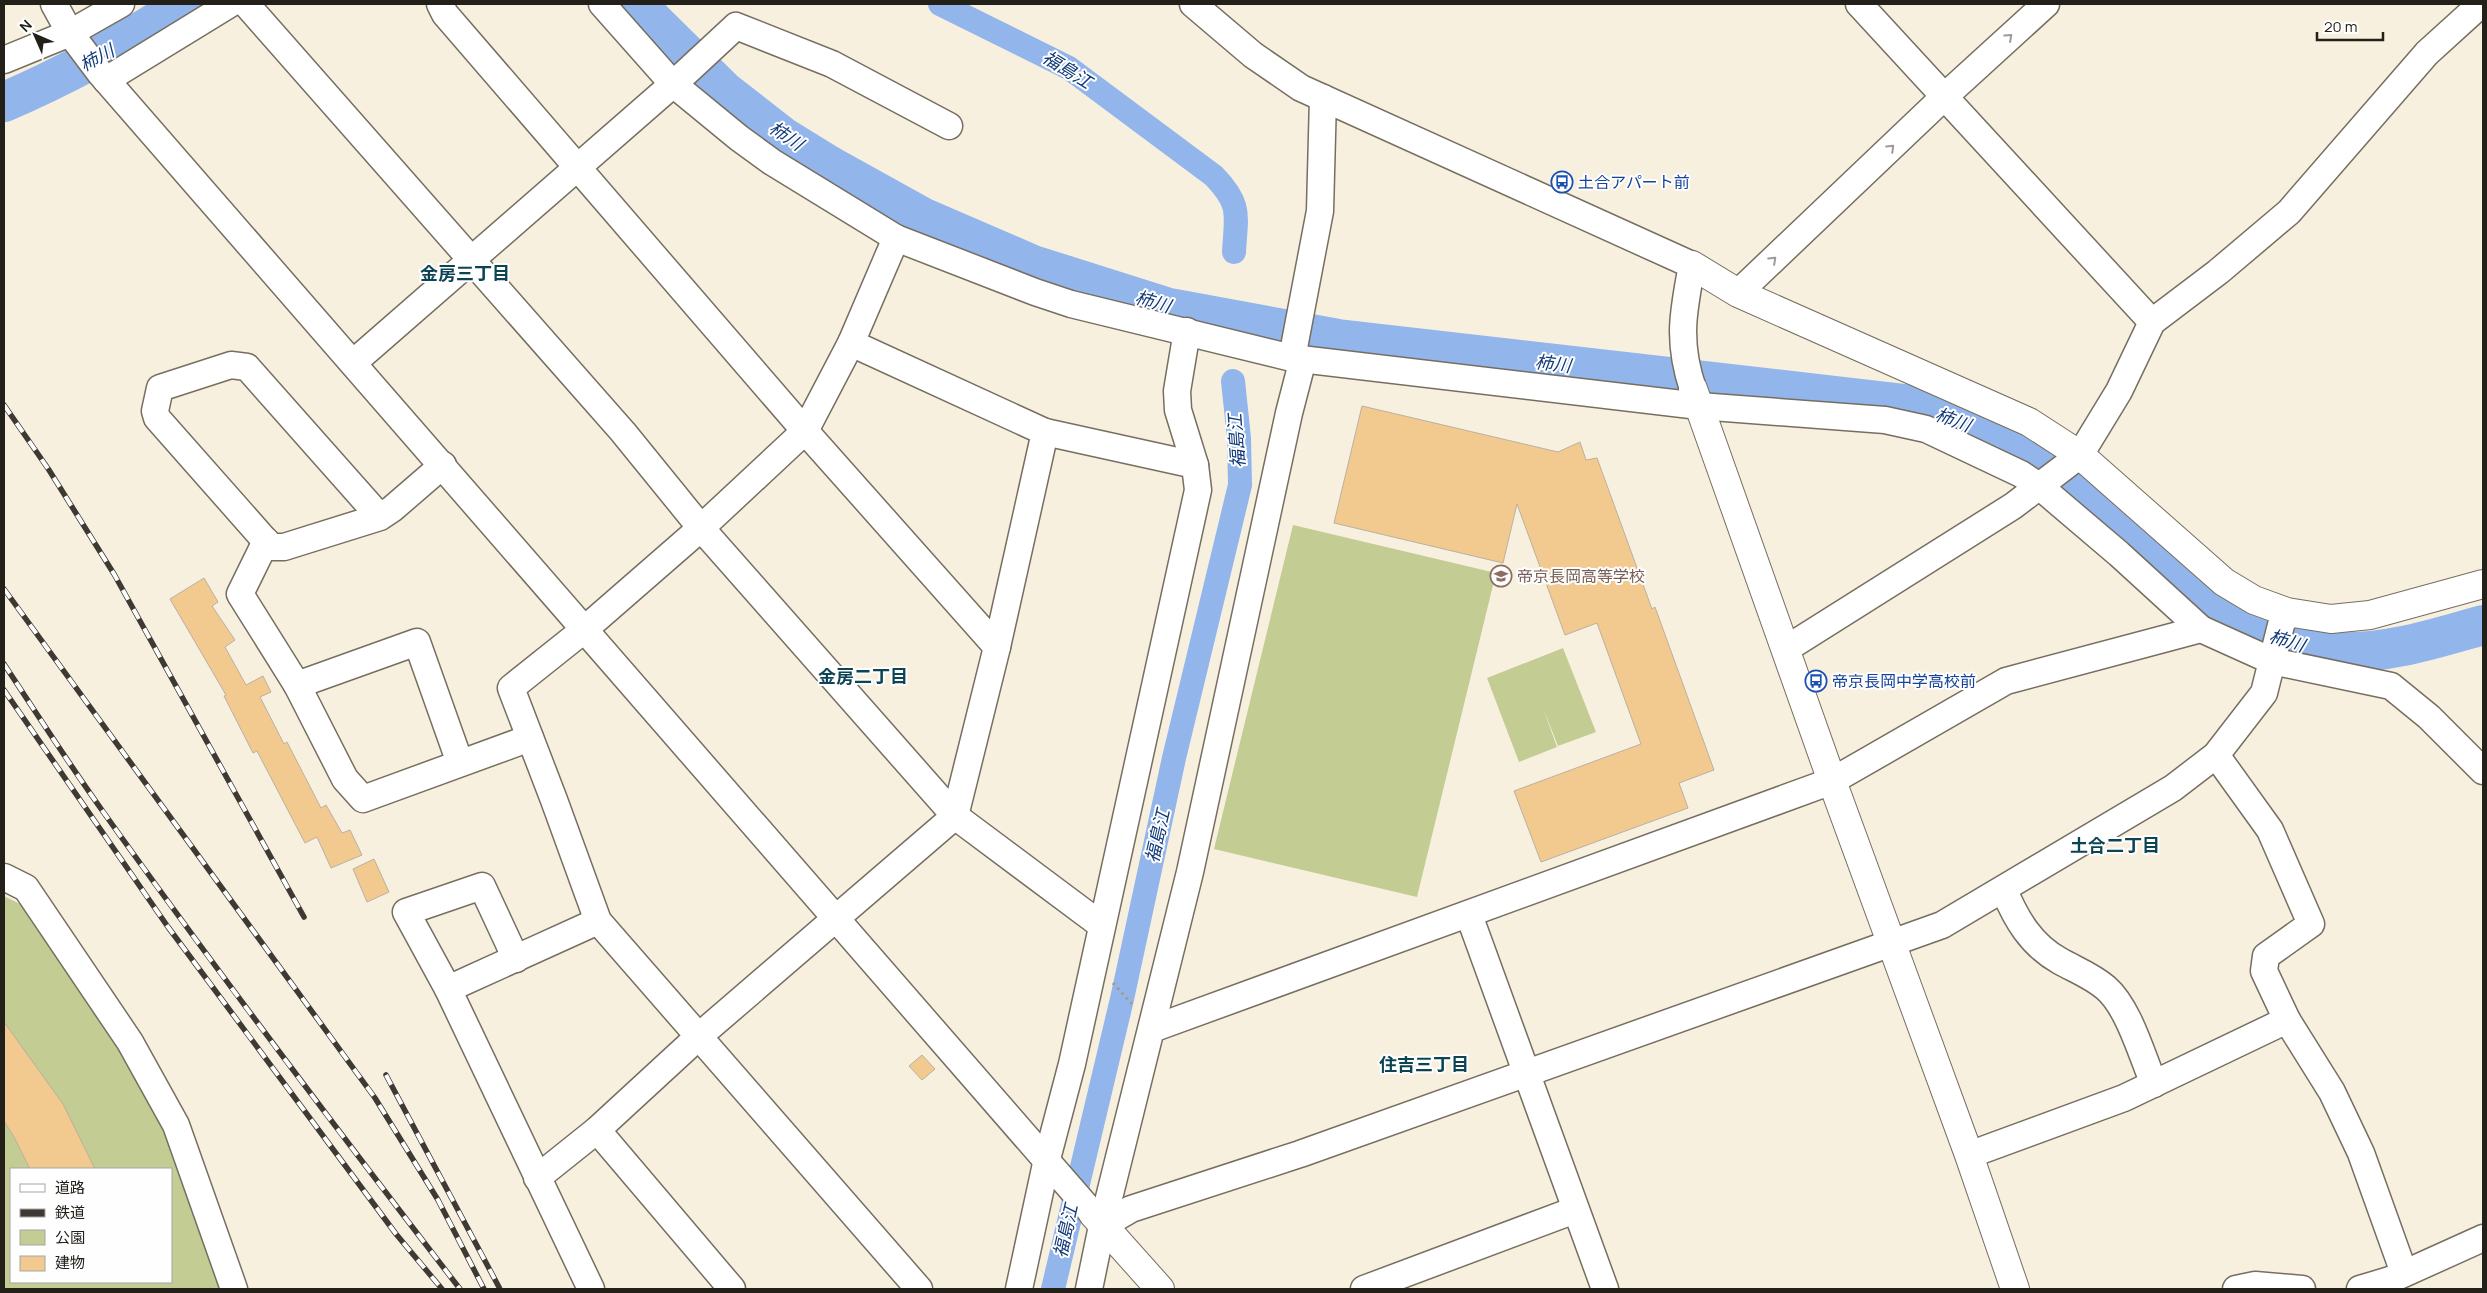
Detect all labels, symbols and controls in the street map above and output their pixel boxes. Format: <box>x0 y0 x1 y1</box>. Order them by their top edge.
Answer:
north arrow <box>10 10 60 60</box>
scale bar <box>2317 10 2383 42</box>
text: N <box>15 15 36 36</box>
text: 20 m <box>2324 16 2357 37</box>
one-way arrow <box>2004 34 2013 43</box>
water label: 柿川 <box>75 37 120 76</box>
water label: 福島江 <box>1038 45 1098 95</box>
water label: 柿川 <box>765 115 810 156</box>
one-way arrow <box>1885 145 1894 154</box>
bus stop icon: 土合アパート前 <box>1550 170 1574 194</box>
place label: 土合アパート前 <box>1578 171 1690 193</box>
one-way arrow <box>1768 257 1777 266</box>
district label: 金房三丁目 <box>420 261 510 285</box>
water label: 柿川 <box>1133 285 1176 318</box>
water label: 柿川 <box>1534 349 1574 377</box>
water label: 柿川 <box>1932 402 1976 437</box>
water label: 福島江 <box>1222 411 1250 469</box>
school or university icon: 帝京長岡高等学校 <box>1489 564 1513 588</box>
place label: 帝京長岡高等学校 <box>1517 565 1645 587</box>
water label: 柿川 <box>2267 623 2310 657</box>
district label: 金房二丁目 <box>818 664 908 688</box>
bus stop icon: 帝京長岡中学高校前 <box>1804 669 1828 693</box>
place label: 帝京長岡中学高校前 <box>1832 670 1976 692</box>
water label: 福島江 <box>1139 805 1175 865</box>
district label: 土合二丁目 <box>2070 833 2160 857</box>
district label: 住吉三丁目 <box>1379 1052 1469 1076</box>
legend <box>10 1168 172 1283</box>
text: 道路 <box>55 1177 85 1198</box>
water label: 福島江 <box>1047 1200 1083 1260</box>
text: 鉄道 <box>55 1202 85 1223</box>
text: 公園 <box>55 1227 85 1248</box>
text: 建物 <box>55 1252 85 1273</box>

